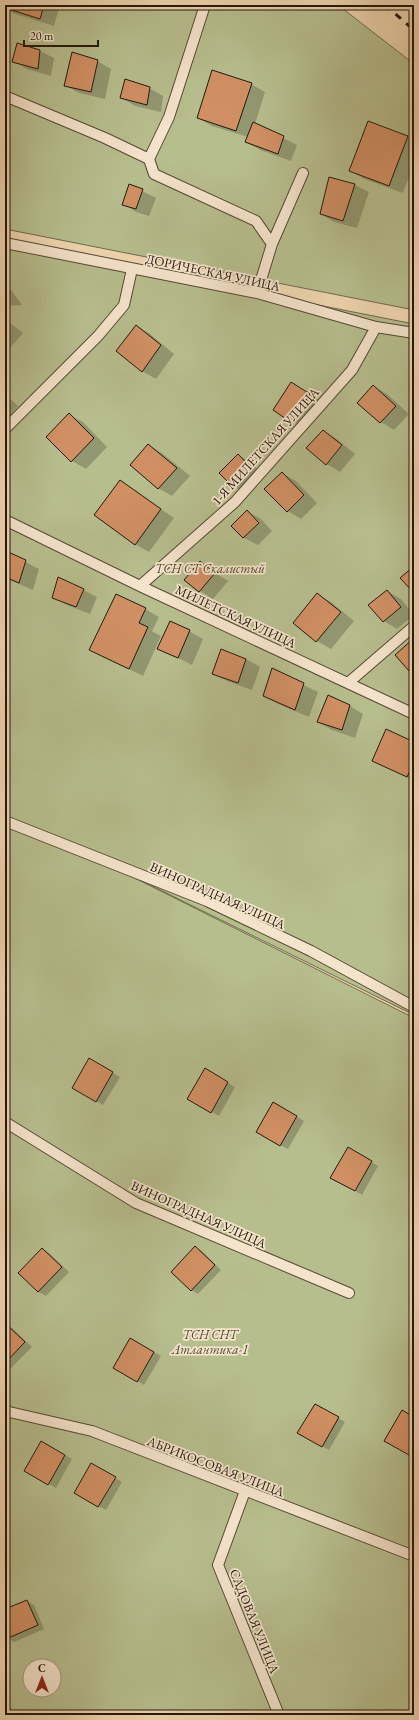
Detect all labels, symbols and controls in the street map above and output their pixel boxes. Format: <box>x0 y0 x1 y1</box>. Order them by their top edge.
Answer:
scale bar <box>24 22 98 48</box>
text: 20 m <box>30 28 54 44</box>
street label: ДОРИЧЕСКАЯ УЛИЦА <box>144 250 283 295</box>
street label: 1-Я МИЛЕТСКАЯ УЛИЦА <box>208 383 323 509</box>
park label: ТСН СТ Скалистый <box>155 560 265 577</box>
street label: МИЛЕТСКАЯ УЛИЦА <box>173 581 300 652</box>
street label: ВИНОГРАДНАЯ УЛИЦА <box>147 858 289 933</box>
street label: ВИНОГРАДНАЯ УЛИЦА <box>128 1177 270 1252</box>
park label: ТСН СНТ Атлантика-1 <box>171 1326 248 1358</box>
street label: АБРИКОСОВАЯ УЛИЦА <box>144 1432 288 1501</box>
street label: САДОВАЯ УЛИЦА <box>226 1566 284 1677</box>
north arrow <box>22 1658 62 1698</box>
text: С <box>38 1661 46 1675</box>

